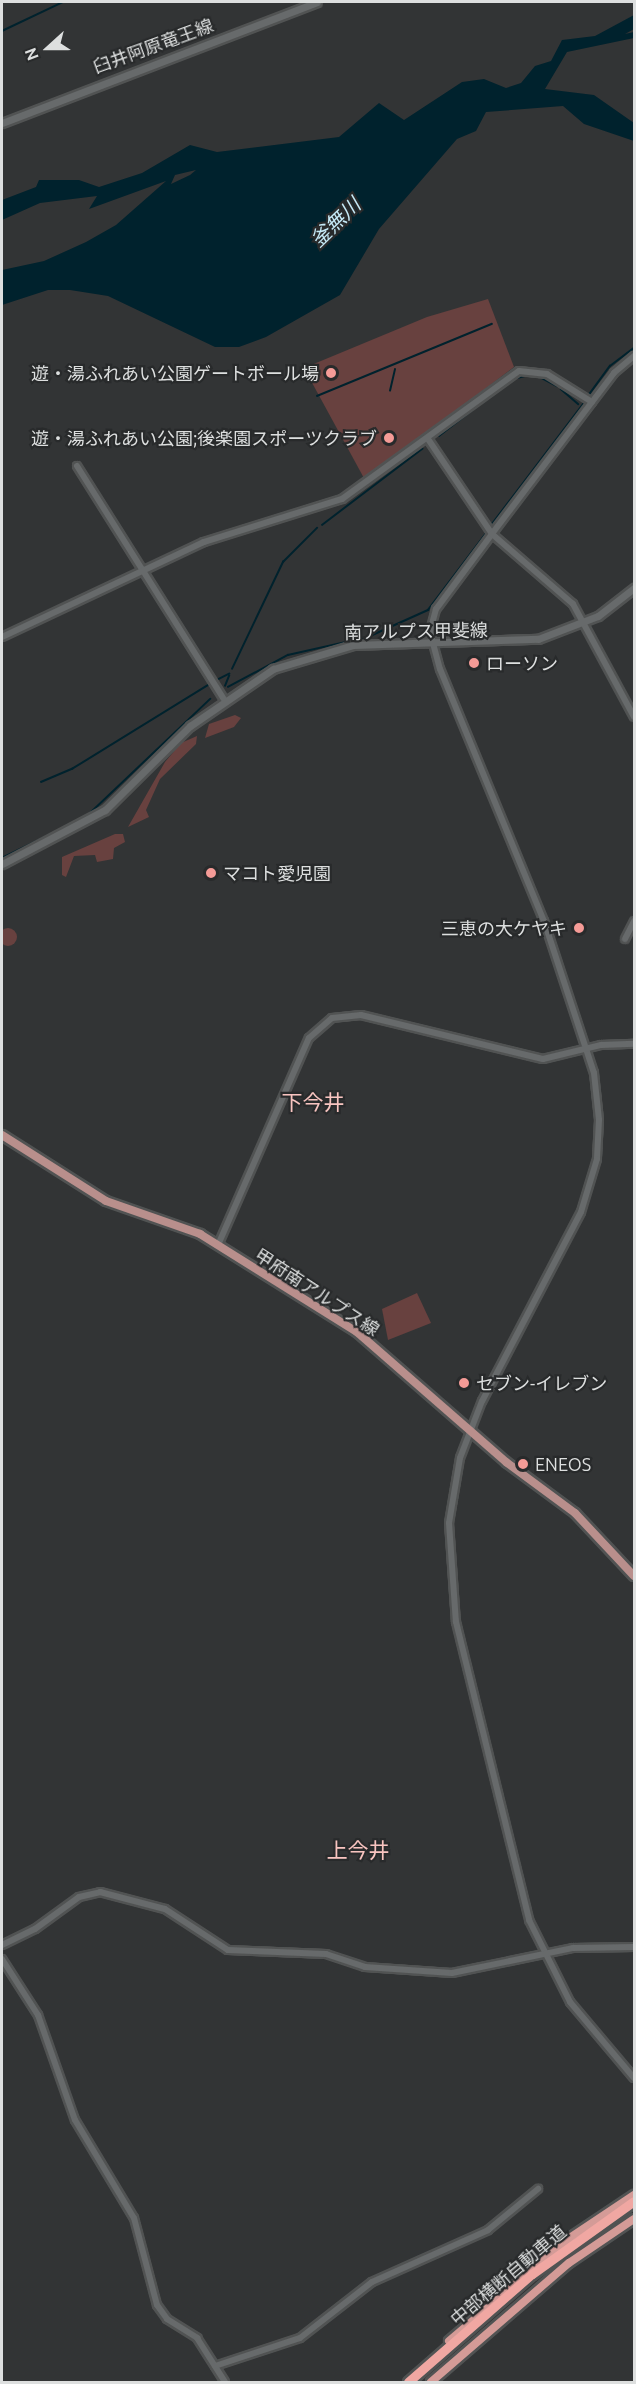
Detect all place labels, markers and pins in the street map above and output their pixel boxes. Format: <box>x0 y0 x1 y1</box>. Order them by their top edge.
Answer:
place label: 遊・湯ふれあい公園ゲートボール場 <box>31 362 319 384</box>
marker: 遊・湯ふれあい公園ゲートボール場 <box>324 366 338 380</box>
place label: 遊・湯ふれあい公園;後楽園スポーツクラブ <box>31 427 377 449</box>
marker: 遊・湯ふれあい公園;後楽園スポーツクラブ <box>382 431 396 445</box>
place label: ローソン <box>486 652 558 674</box>
marker: ローソン <box>467 656 481 670</box>
place label: マコト愛児園 <box>223 862 331 884</box>
marker: マコト愛児園 <box>204 866 218 880</box>
place label: 三恵の大ケヤキ <box>441 917 567 939</box>
marker: 三恵の大ケヤキ <box>572 921 586 935</box>
place label: セブン-イレブン <box>476 1372 607 1394</box>
marker: セブン-イレブン <box>457 1376 471 1390</box>
place label: ENEOS <box>535 1453 591 1475</box>
marker: ENEOS <box>516 1457 530 1471</box>

